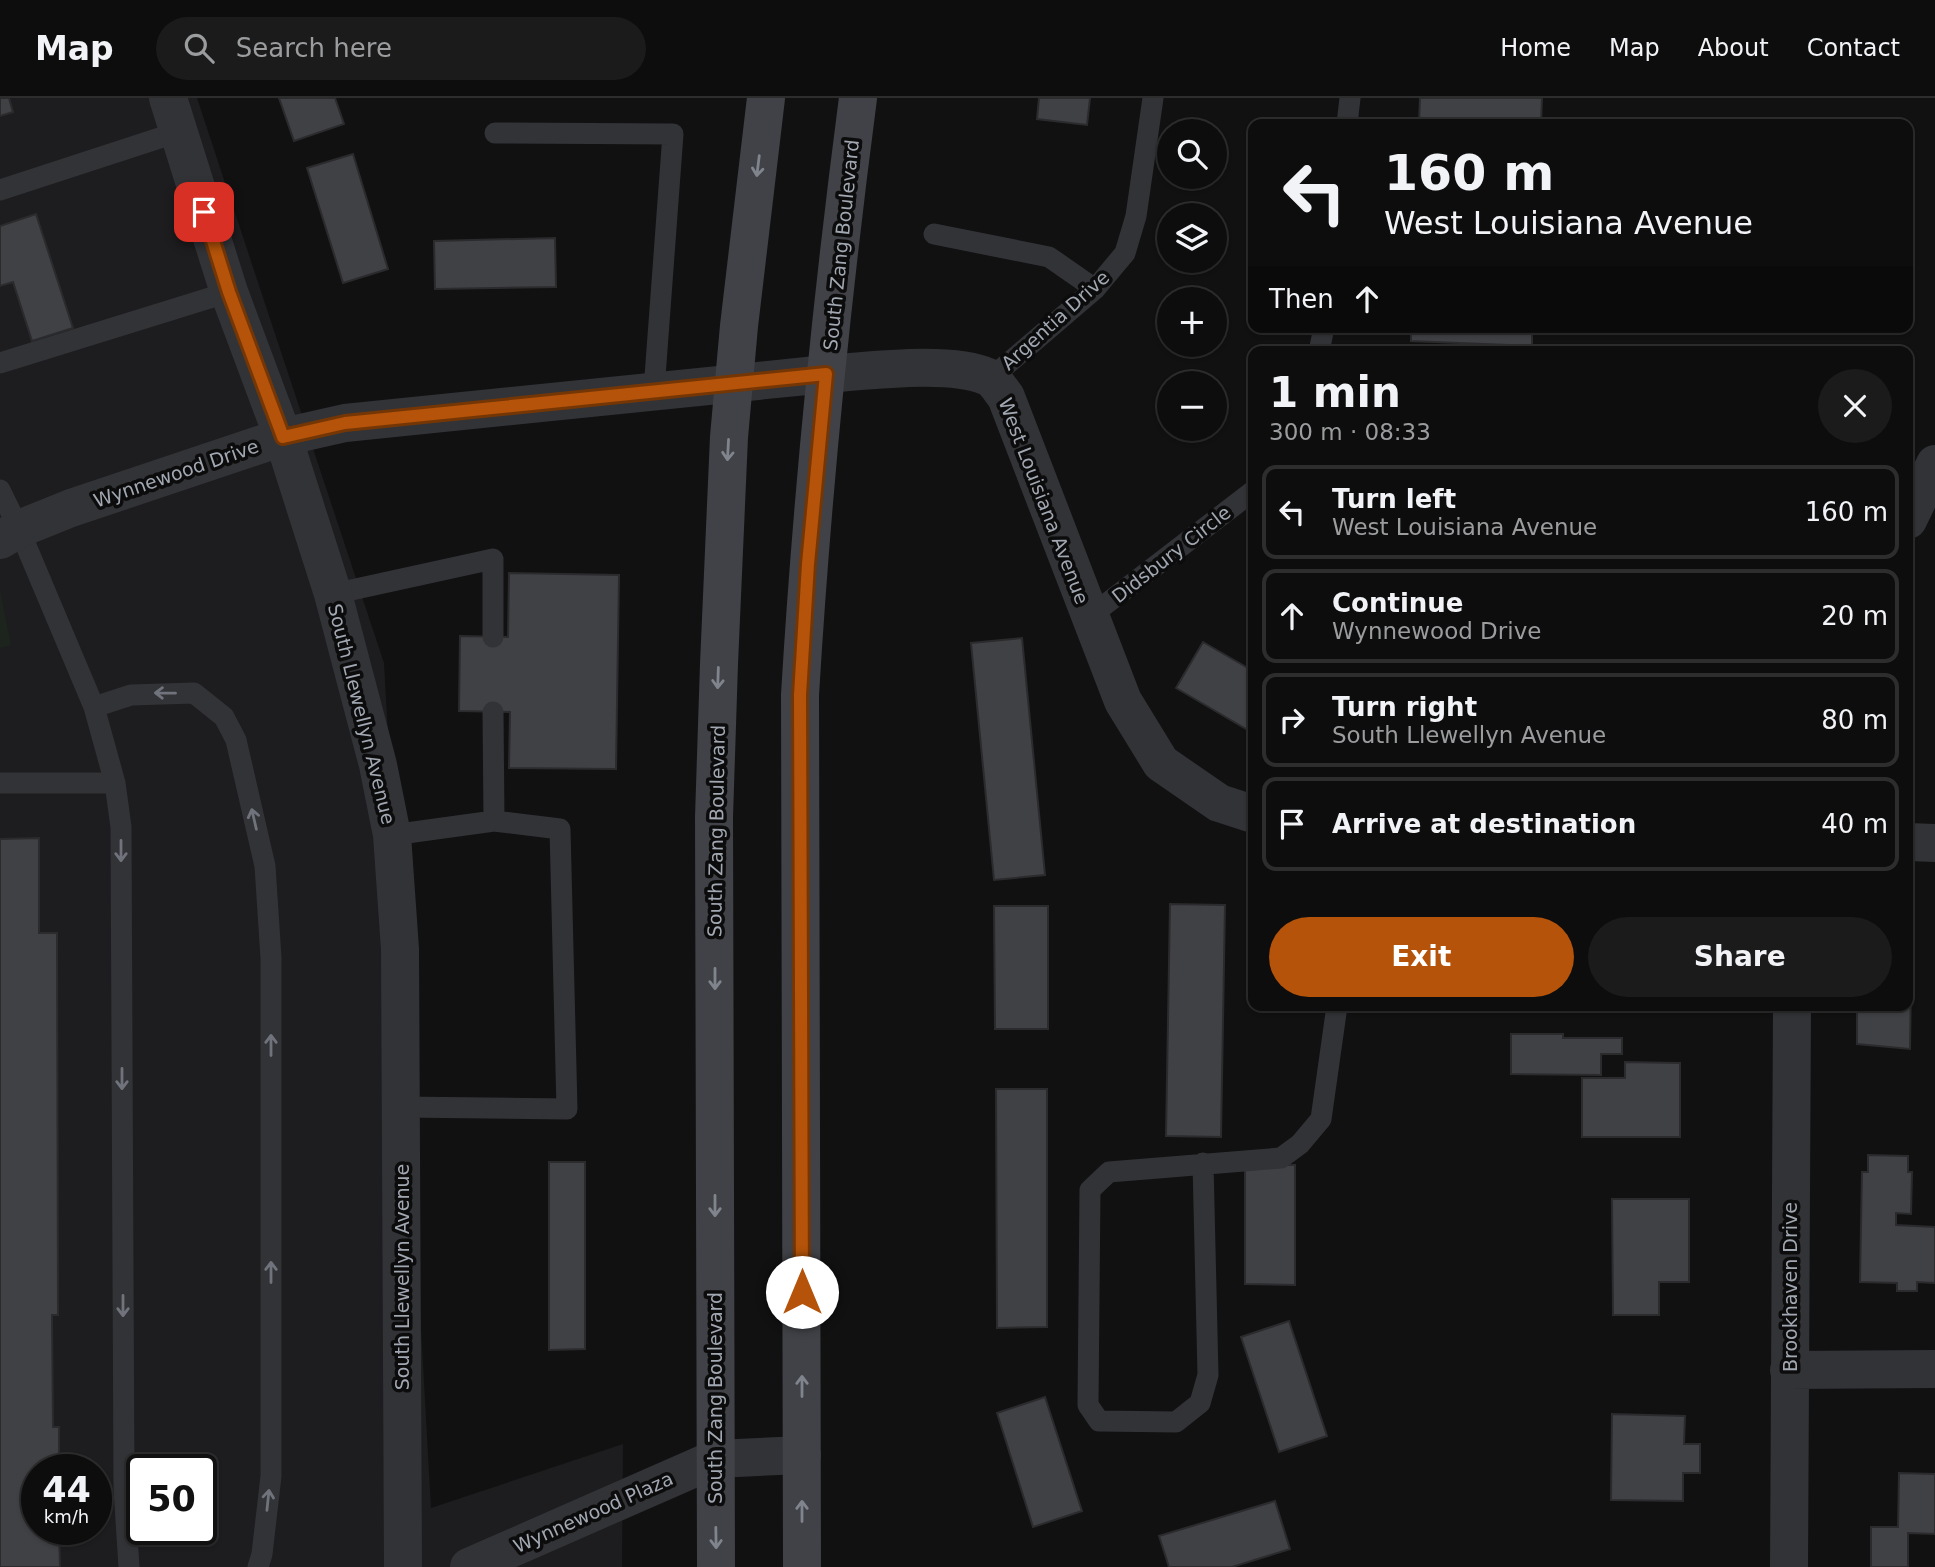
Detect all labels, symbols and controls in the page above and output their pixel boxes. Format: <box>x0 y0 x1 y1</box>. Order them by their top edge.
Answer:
search box <box>156 17 646 80</box>
text: Map <box>35 29 114 68</box>
icon: search <box>180 29 218 67</box>
text: Search here <box>236 33 392 63</box>
text: Home <box>1500 34 1571 62</box>
text: Map <box>1609 34 1660 62</box>
text: About <box>1698 34 1769 62</box>
text: Contact <box>1807 34 1900 62</box>
map controls <box>1157 119 1227 441</box>
button: search <box>1157 119 1227 189</box>
street label: South Zang Boulevard <box>819 138 863 352</box>
text: 160 m <box>1384 145 1554 202</box>
icon: left <box>1269 147 1360 238</box>
one-way arrow <box>751 154 764 177</box>
pin <box>174 182 234 242</box>
icon: arrive <box>185 193 223 231</box>
button: layers <box>1157 203 1227 273</box>
text: West Louisiana Avenue <box>1384 204 1753 242</box>
street label: Argentia Drive <box>997 266 1113 374</box>
icon: ahead <box>1348 280 1386 318</box>
text: Then <box>1269 284 1334 314</box>
button: + <box>1157 287 1227 357</box>
text: 1 min <box>1269 368 1401 417</box>
button: close <box>1818 369 1892 443</box>
button: − <box>1157 371 1227 441</box>
street label: West Louisiana Avenue <box>994 395 1094 607</box>
text: 300 m · 08:33 <box>1269 419 1431 445</box>
street label: Wynnewood Drive <box>91 434 261 512</box>
one-way arrow <box>722 439 735 462</box>
text: Turn left <box>1332 484 1456 514</box>
icon: left <box>1273 493 1311 531</box>
text: 160 m <box>1805 497 1888 527</box>
street label: Didsbury Circle <box>1107 501 1235 607</box>
text: West Louisiana Avenue <box>1332 514 1597 540</box>
text: Continue <box>1332 588 1463 618</box>
icon: ahead <box>1273 597 1311 635</box>
street label: South Llewellyn Avenue <box>324 601 400 827</box>
text: 20 m <box>1821 601 1888 631</box>
text: Wynnewood Drive <box>1332 618 1541 644</box>
one-way arrow <box>712 666 725 689</box>
one-way arrow <box>154 686 177 700</box>
text: Turn right <box>1332 692 1477 722</box>
icon: right <box>1273 701 1311 739</box>
text: 80 m <box>1821 705 1888 735</box>
text: South Llewellyn Avenue <box>1332 722 1606 748</box>
street label: South Zang Boulevard <box>703 725 729 937</box>
icon: arrive <box>1273 805 1311 843</box>
one-way arrow <box>247 808 260 831</box>
text: Arrive at destination <box>1332 809 1636 839</box>
text: 40 m <box>1821 809 1888 839</box>
one-way arrow <box>114 839 128 862</box>
button: Exit <box>1269 917 1574 997</box>
button: Share <box>1588 917 1892 997</box>
one-way arrow <box>708 967 722 990</box>
one-way arrow <box>264 1034 278 1057</box>
one-way arrow <box>115 1067 129 1090</box>
street label: South Llewellyn Avenue <box>391 1164 413 1390</box>
one-way arrow <box>708 1194 722 1217</box>
street label: Brookhaven Drive <box>1779 1202 1801 1372</box>
position arrow <box>765 1255 839 1329</box>
one-way arrow <box>264 1261 278 1284</box>
street label: South Zang Boulevard <box>704 1292 726 1504</box>
one-way arrow <box>116 1294 130 1317</box>
one-way arrow <box>795 1375 809 1398</box>
speed limit sign: 50 <box>126 1454 217 1545</box>
street label: Wynnewood Plaza <box>510 1467 676 1557</box>
text: 44 <box>42 1470 91 1510</box>
one-way arrow <box>262 1489 275 1511</box>
one-way arrow <box>795 1500 809 1523</box>
text: km/h <box>44 1506 89 1527</box>
one-way arrow <box>709 1526 723 1549</box>

